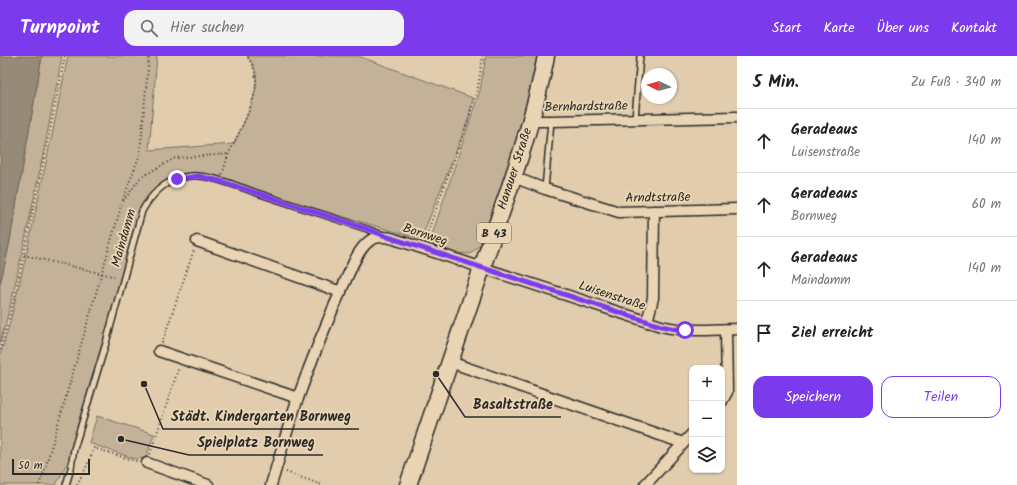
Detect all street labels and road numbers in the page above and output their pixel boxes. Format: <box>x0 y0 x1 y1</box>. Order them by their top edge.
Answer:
street label: Bernhardstraße <box>544 96 628 118</box>
street label: Hanauer Straße <box>492 125 538 213</box>
street label: Arndtstraße <box>625 187 691 209</box>
street label: Maindamm <box>106 206 142 270</box>
street label: Bornweg <box>400 218 450 252</box>
road number: B 43 <box>477 223 511 243</box>
street label: Luisenstraße <box>576 275 648 317</box>

